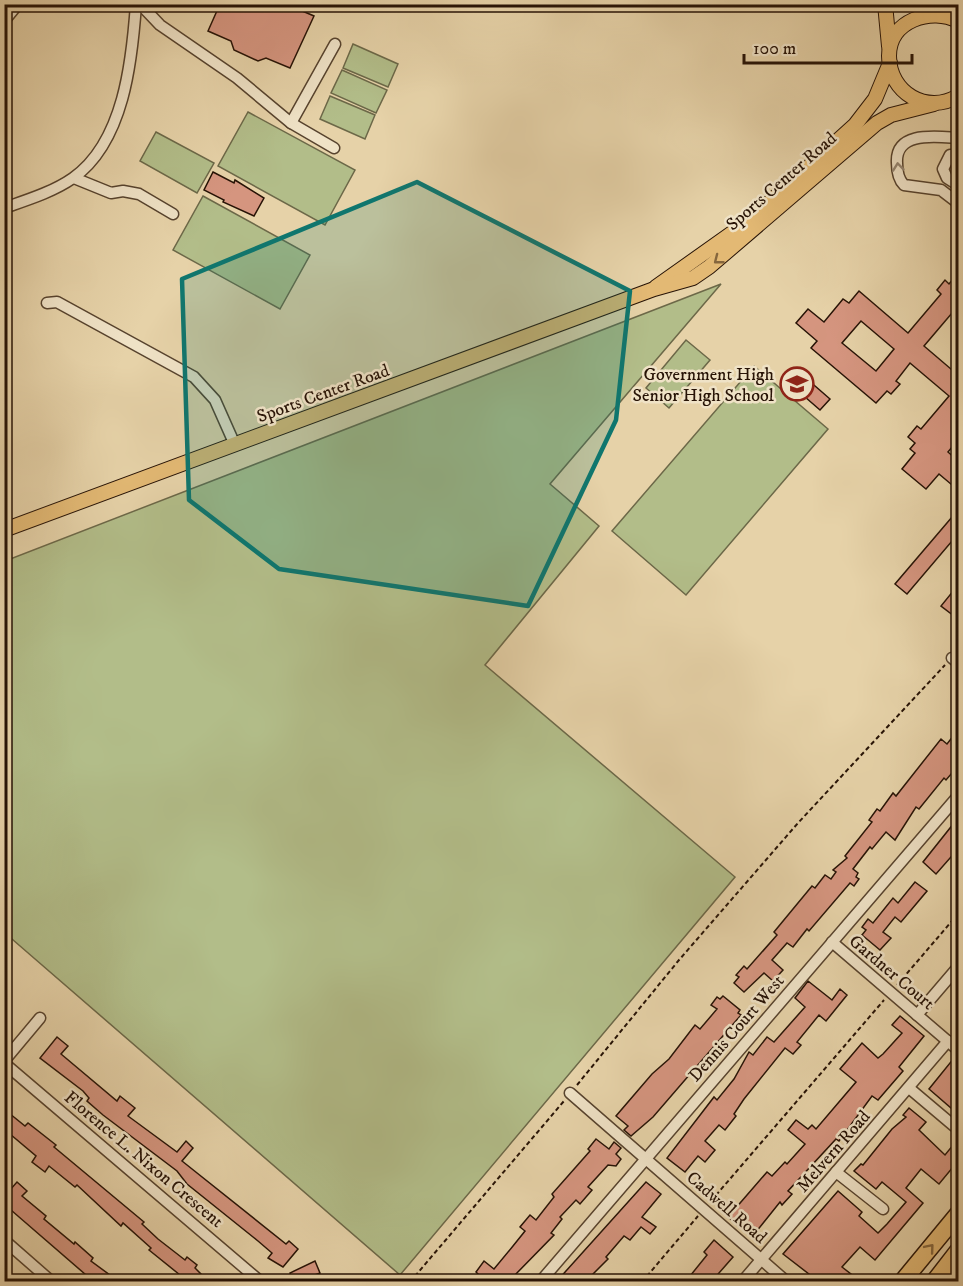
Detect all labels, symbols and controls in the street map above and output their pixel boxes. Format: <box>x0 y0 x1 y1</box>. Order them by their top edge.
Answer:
scale bar <box>744 27 912 65</box>
text: 100 m <box>753 38 796 60</box>
street label: Sports Center Road <box>722 128 841 236</box>
one-way arrow <box>892 163 905 172</box>
one-way arrow <box>714 252 725 263</box>
street label: Sports Center Road <box>254 360 393 428</box>
place label: Government High Senior High School <box>633 364 775 407</box>
school or university icon: Government High Senior High School <box>779 366 815 402</box>
street label: Gardner Court <box>844 931 939 1015</box>
street label: Dennis Court West <box>684 970 789 1087</box>
street label: Florence L. Nixon Crescent <box>59 1087 228 1233</box>
street label: Melvern Road <box>792 1106 875 1197</box>
street label: Cadwell Road <box>682 1167 771 1249</box>
one-way arrow <box>923 1244 934 1255</box>

